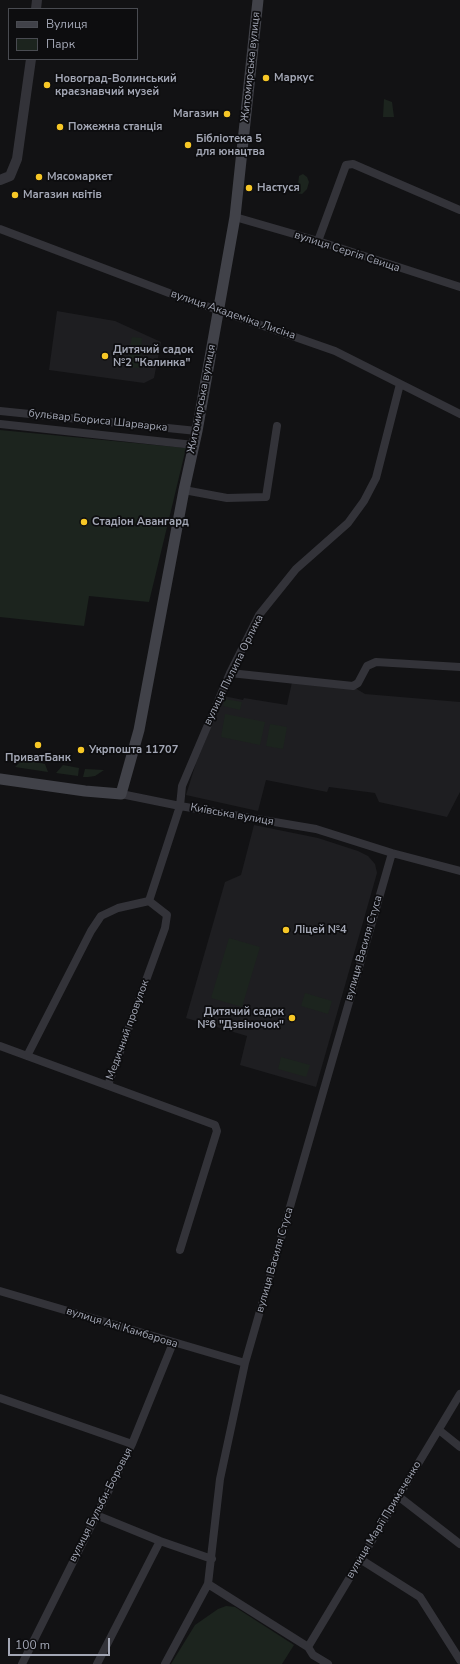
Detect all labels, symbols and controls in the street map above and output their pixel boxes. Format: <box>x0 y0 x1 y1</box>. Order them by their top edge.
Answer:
legend <box>8 8 138 60</box>
street label: Житомирська вулиця <box>239 11 263 123</box>
text: Вулиця <box>46 16 88 32</box>
text: Парк <box>46 36 75 52</box>
place label: Маркус <box>274 71 314 85</box>
place label: Новоград-Волинський краєзнавчий музей <box>55 72 177 98</box>
marker: Маркус <box>261 73 271 83</box>
marker: Новоград-Волинський краєзнавчий музей <box>42 80 52 90</box>
place label: Магазин <box>173 107 219 121</box>
marker: Магазин <box>222 109 232 119</box>
place label: Пожежна станція <box>68 120 162 134</box>
marker: Пожежна станція <box>55 122 65 132</box>
place label: Бібліотека 5 для юнацтва <box>196 132 265 158</box>
marker: Бібліотека 5 для юнацтва <box>183 140 193 150</box>
place label: Мясомаркет <box>47 170 112 184</box>
marker: Мясомаркет <box>34 172 44 182</box>
place label: Настуся <box>257 181 300 195</box>
marker: Настуся <box>244 183 254 193</box>
place label: Магазин квітів <box>23 188 102 202</box>
marker: Магазин квітів <box>10 190 20 200</box>
street label: вулиця Сергія Свища <box>292 229 402 275</box>
street label: вулиця Академіка Лисіна <box>169 287 297 343</box>
place label: Дитячий садок №2 "Калинка" <box>113 343 193 369</box>
street label: Житомирська вулиця <box>185 343 219 455</box>
marker: Дитячий садок №2 "Калинка" <box>100 351 110 361</box>
street label: бульвар Бориса Шарварка <box>28 407 168 435</box>
place label: Стадіон Авангард <box>92 515 189 529</box>
marker: Стадіон Авангард <box>79 517 89 527</box>
street label: вулиця Пилипа Орлика <box>201 613 267 727</box>
marker: ПриватБанк <box>33 740 43 750</box>
place label: Укрпошта 11707 <box>89 743 178 757</box>
marker: Укрпошта 11707 <box>76 745 86 755</box>
place label: ПриватБанк <box>5 751 71 765</box>
street label: Київська вулиця <box>189 801 275 829</box>
street label: вулиця Василя Стуса <box>343 894 385 1002</box>
place label: Ліцей №4 <box>294 923 347 937</box>
marker: Ліцей №4 <box>281 925 291 935</box>
street label: Медичний провулок <box>104 978 152 1082</box>
place label: Дитячий садок №6 "Дзвіночок" <box>197 1005 284 1031</box>
marker: Дитячий садок №6 "Дзвіночок" <box>287 1013 297 1023</box>
street label: вулиця Василя Стуса <box>254 1206 296 1314</box>
street label: вулиця Акі Камбарова <box>65 1305 179 1351</box>
street label: вулиця Бульби-Боровця <box>66 1446 136 1564</box>
street label: вулиця Марії Примаченко <box>344 1459 424 1581</box>
scale bar <box>10 1630 112 1656</box>
text: 100 m <box>15 1637 50 1653</box>

